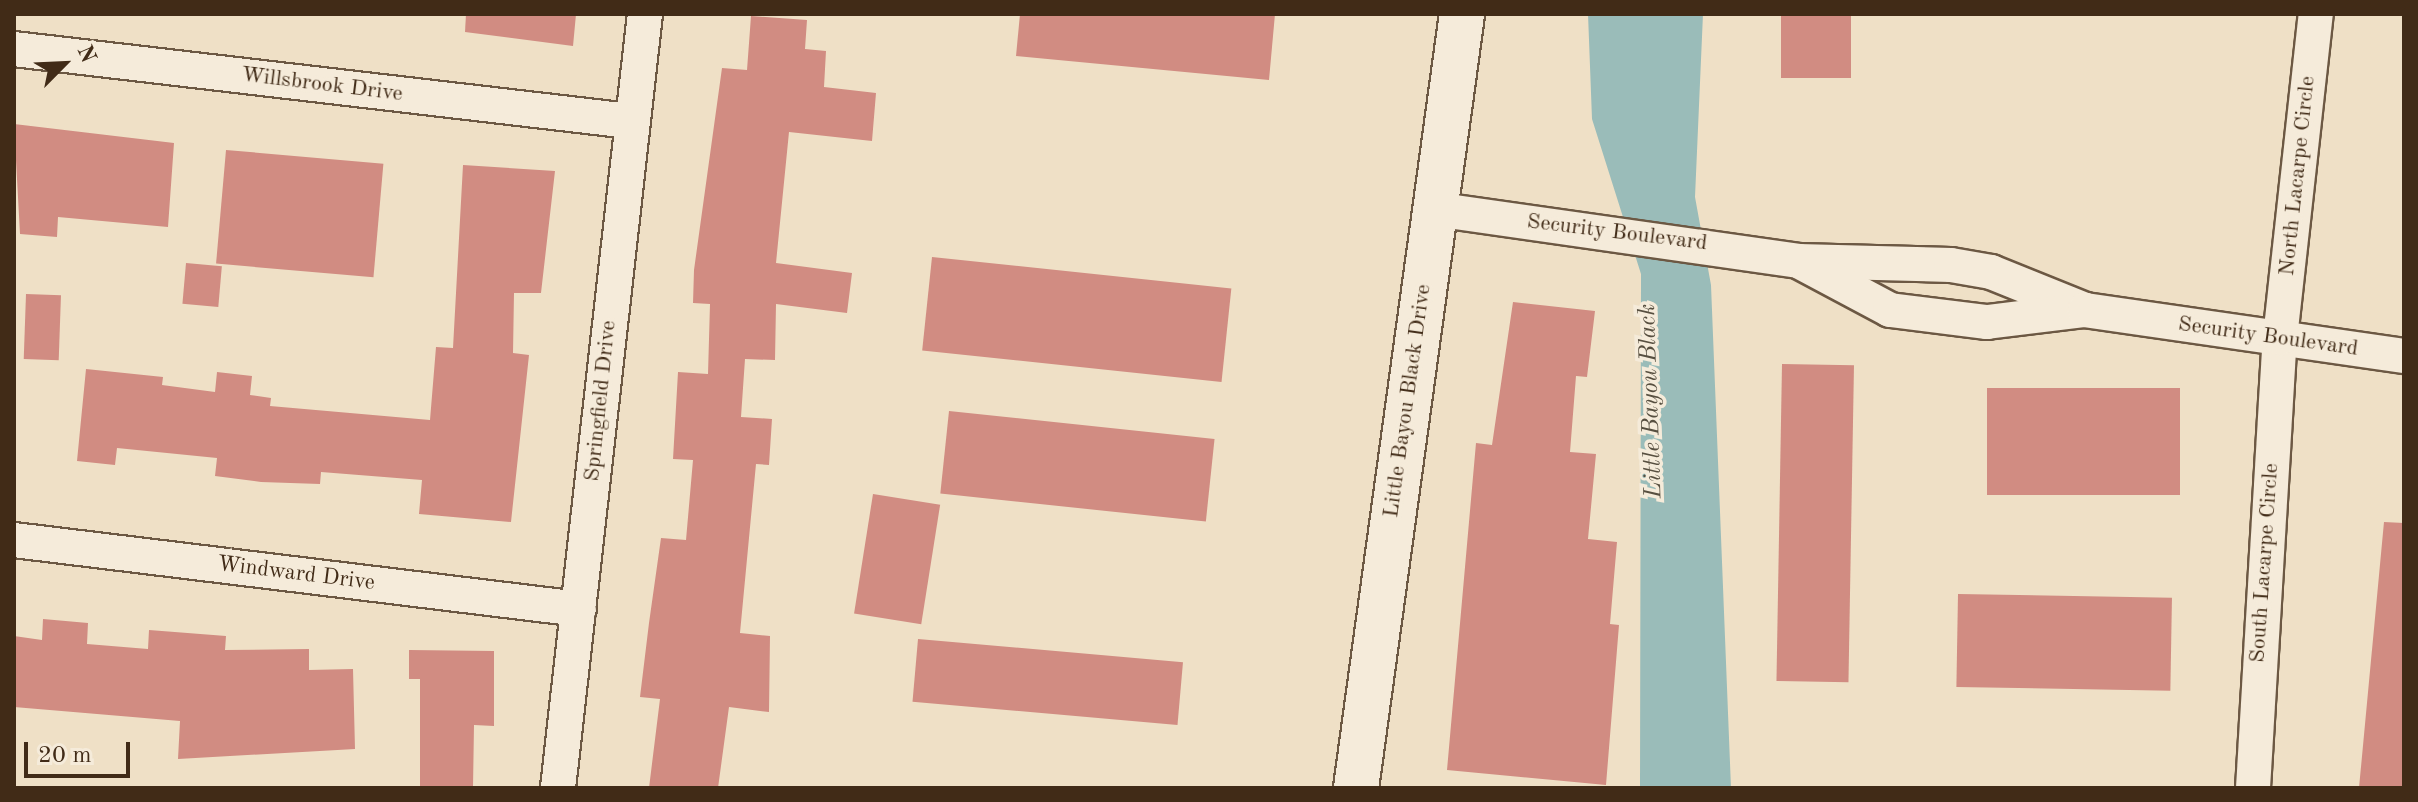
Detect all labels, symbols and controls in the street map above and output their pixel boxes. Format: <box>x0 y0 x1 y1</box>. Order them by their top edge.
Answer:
north arrow <box>24 24 104 104</box>
text: N <box>72 42 99 66</box>
street label: Willsbrook Drive <box>240 62 404 108</box>
street label: North Lacarpe Circle <box>2274 75 2322 277</box>
street label: Security Boulevard <box>1525 209 1709 257</box>
street label: Little Bayou Black Drive <box>1379 283 1437 519</box>
water label: Little Bayou Black <box>1634 303 1670 499</box>
street label: Security Boulevard <box>2176 311 2360 363</box>
street label: Springfield Drive <box>579 319 623 483</box>
street label: South Lacarpe Circle <box>2245 462 2285 664</box>
street label: Windward Drive <box>216 551 376 597</box>
scale bar <box>28 726 134 776</box>
text: 20 m <box>38 744 92 768</box>

